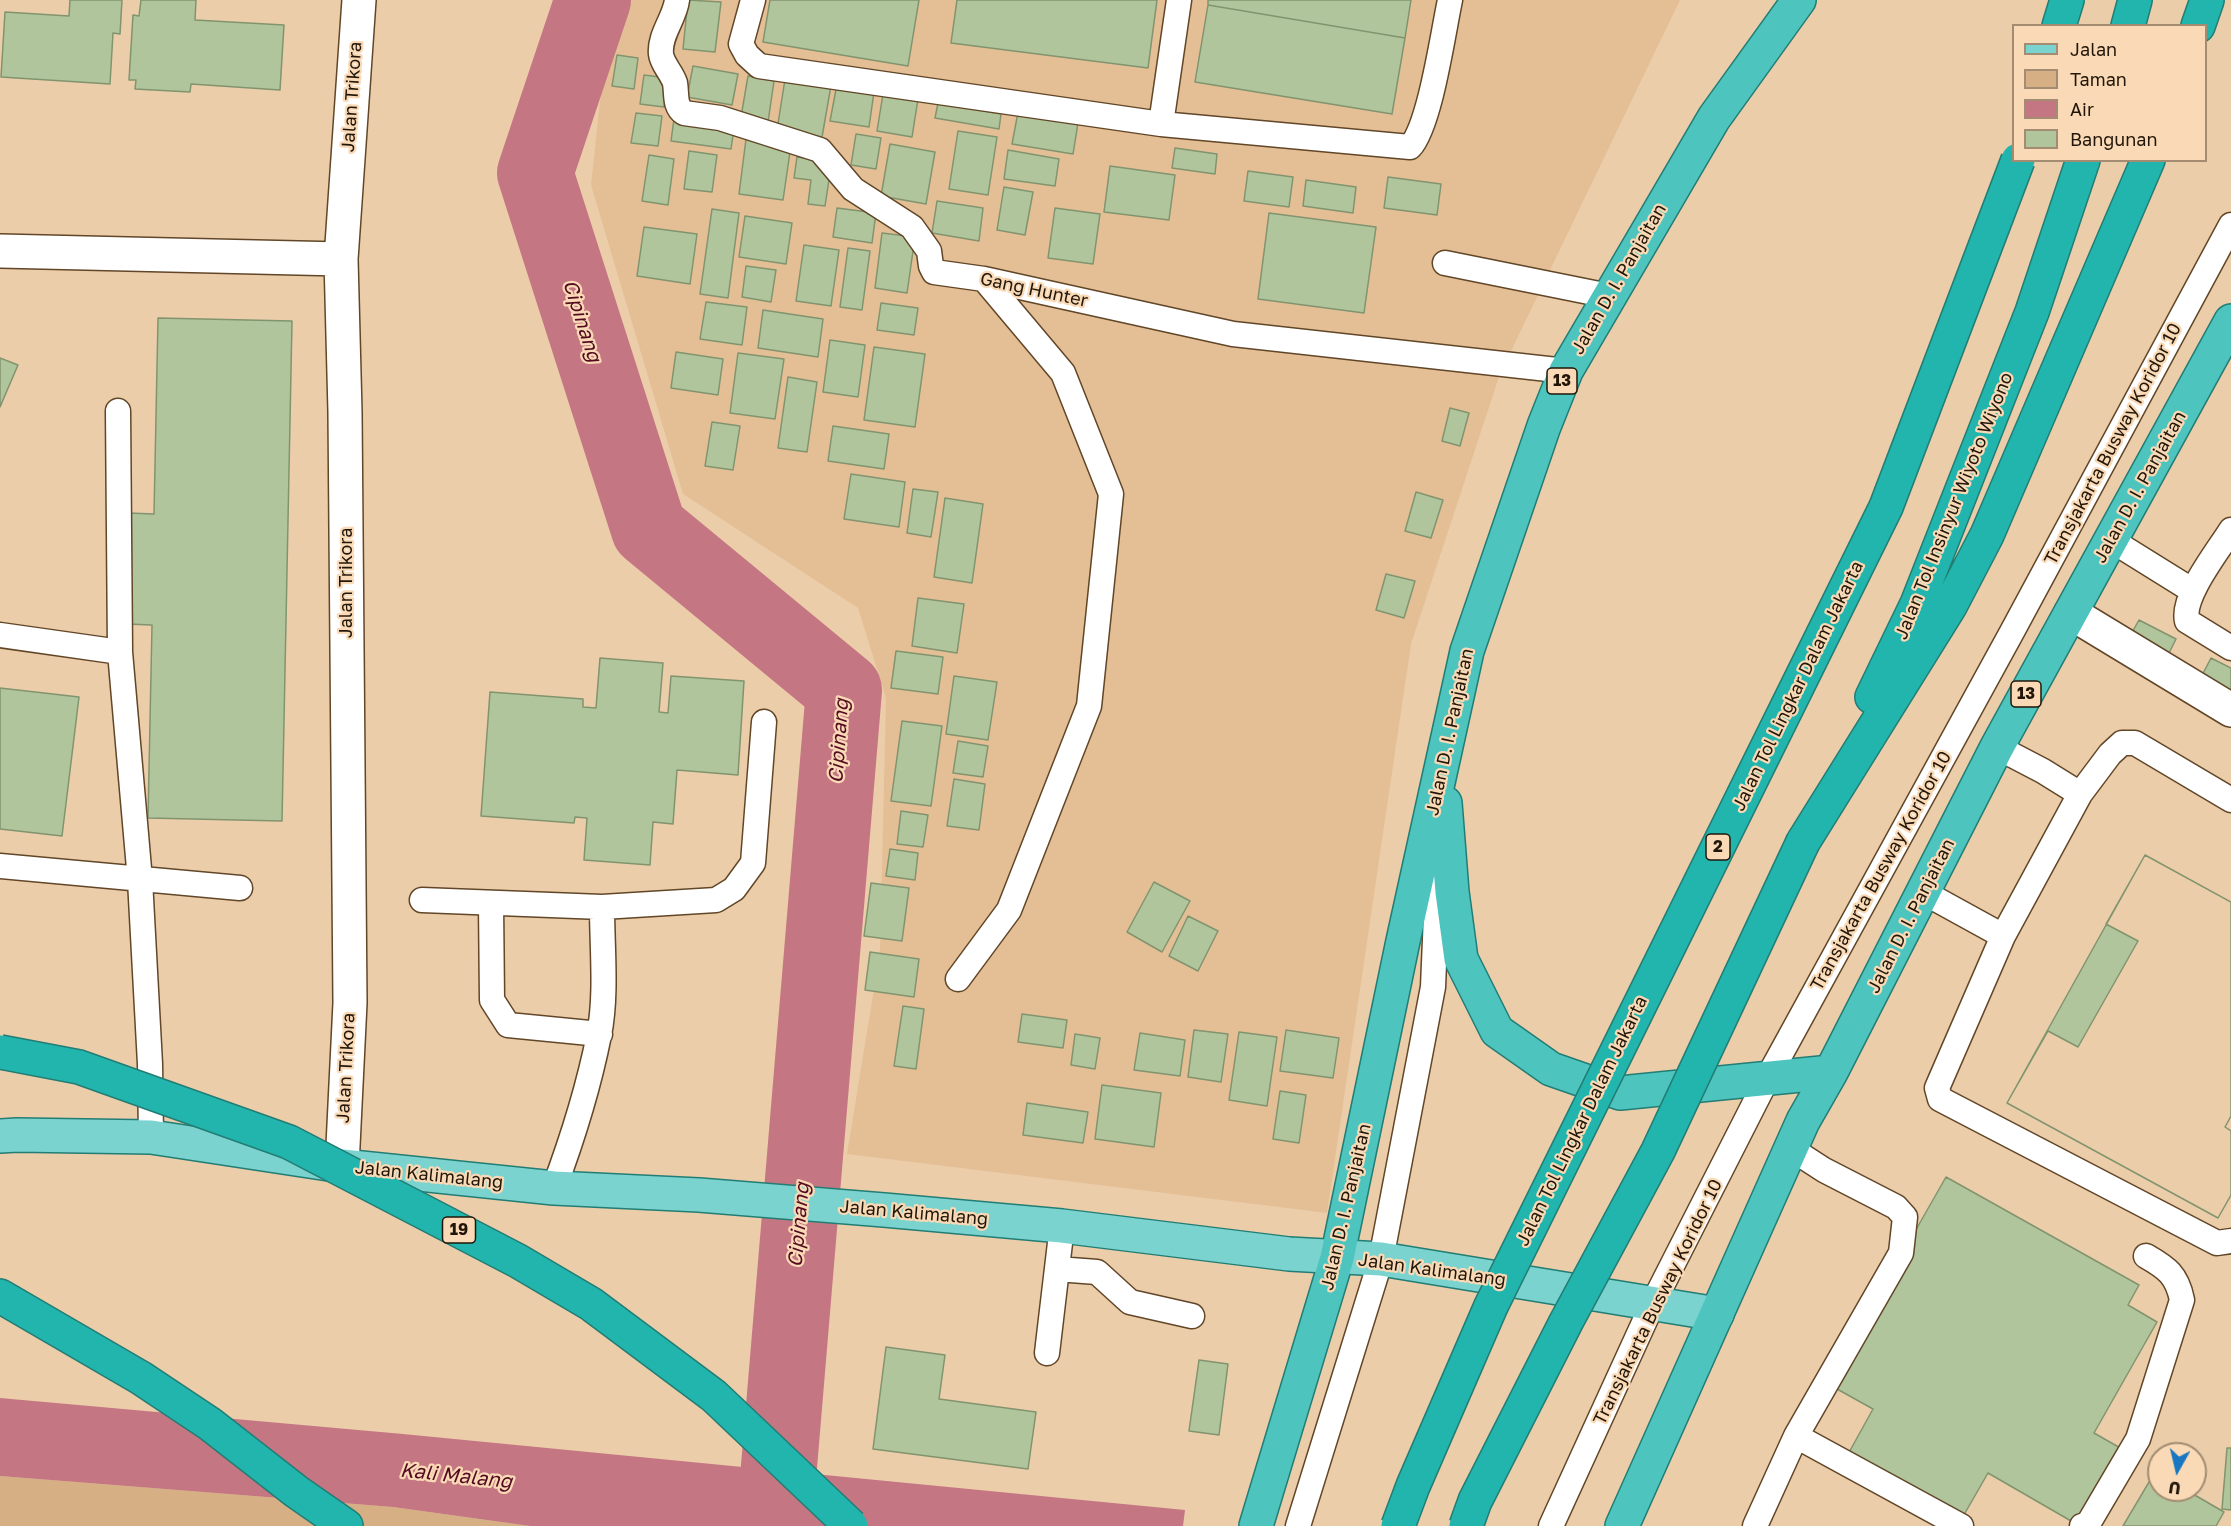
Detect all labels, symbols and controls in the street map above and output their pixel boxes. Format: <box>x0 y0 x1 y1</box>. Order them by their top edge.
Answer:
legend <box>2012 24 2207 162</box>
text: Jalan <box>2070 38 2117 60</box>
street label: Jalan Trikora <box>337 41 367 153</box>
text: Taman <box>2070 68 2127 90</box>
text: Air <box>2070 98 2094 120</box>
text: Bangunan <box>2070 128 2158 150</box>
street label: Jalan D. I. Panjaitan <box>1567 200 1671 358</box>
street label: Gang Hunter <box>978 268 1090 312</box>
water label: Cipinang <box>557 277 607 365</box>
street label: Transjakarta Busway Koridor 10 <box>2040 319 2186 569</box>
road number: 13 <box>1547 368 1577 394</box>
street label: Jalan Tol Insinyur Wiyoto Wiyono <box>1890 369 2018 643</box>
street label: Jalan D. I. Panjaitan <box>2089 407 2191 567</box>
street label: Jalan Trikora <box>335 528 357 638</box>
street label: Jalan Tol Lingkar Dalam Jakarta <box>1728 558 1868 814</box>
street label: Jalan D. I. Panjaitan <box>1422 646 1478 818</box>
road number: 13 <box>2011 681 2041 707</box>
water label: Cipinang <box>824 698 854 784</box>
street label: Transjakarta Busway Koridor 10 <box>1806 747 1956 995</box>
road number: 2 <box>1706 834 1730 860</box>
street label: Jalan D. I. Panjaitan <box>1863 835 1959 997</box>
street label: Jalan Tol Lingkar Dalam Jakarta <box>1512 993 1652 1249</box>
street label: Jalan Trikora <box>332 1012 360 1124</box>
street label: Jalan D. I. Panjaitan <box>1316 1122 1376 1292</box>
street label: Jalan Kalimalang <box>354 1156 504 1194</box>
street label: Transjakarta Busway Koridor 10 <box>1589 1176 1727 1428</box>
water label: Cipinang <box>783 1182 815 1268</box>
street label: Jalan Kalimalang <box>839 1196 989 1230</box>
road number: 19 <box>442 1217 476 1243</box>
street label: Jalan Kalimalang <box>1357 1249 1507 1291</box>
north arrow <box>2147 1442 2207 1502</box>
water label: Kali Malang <box>399 1458 513 1494</box>
text: U <box>2168 1477 2182 1499</box>

